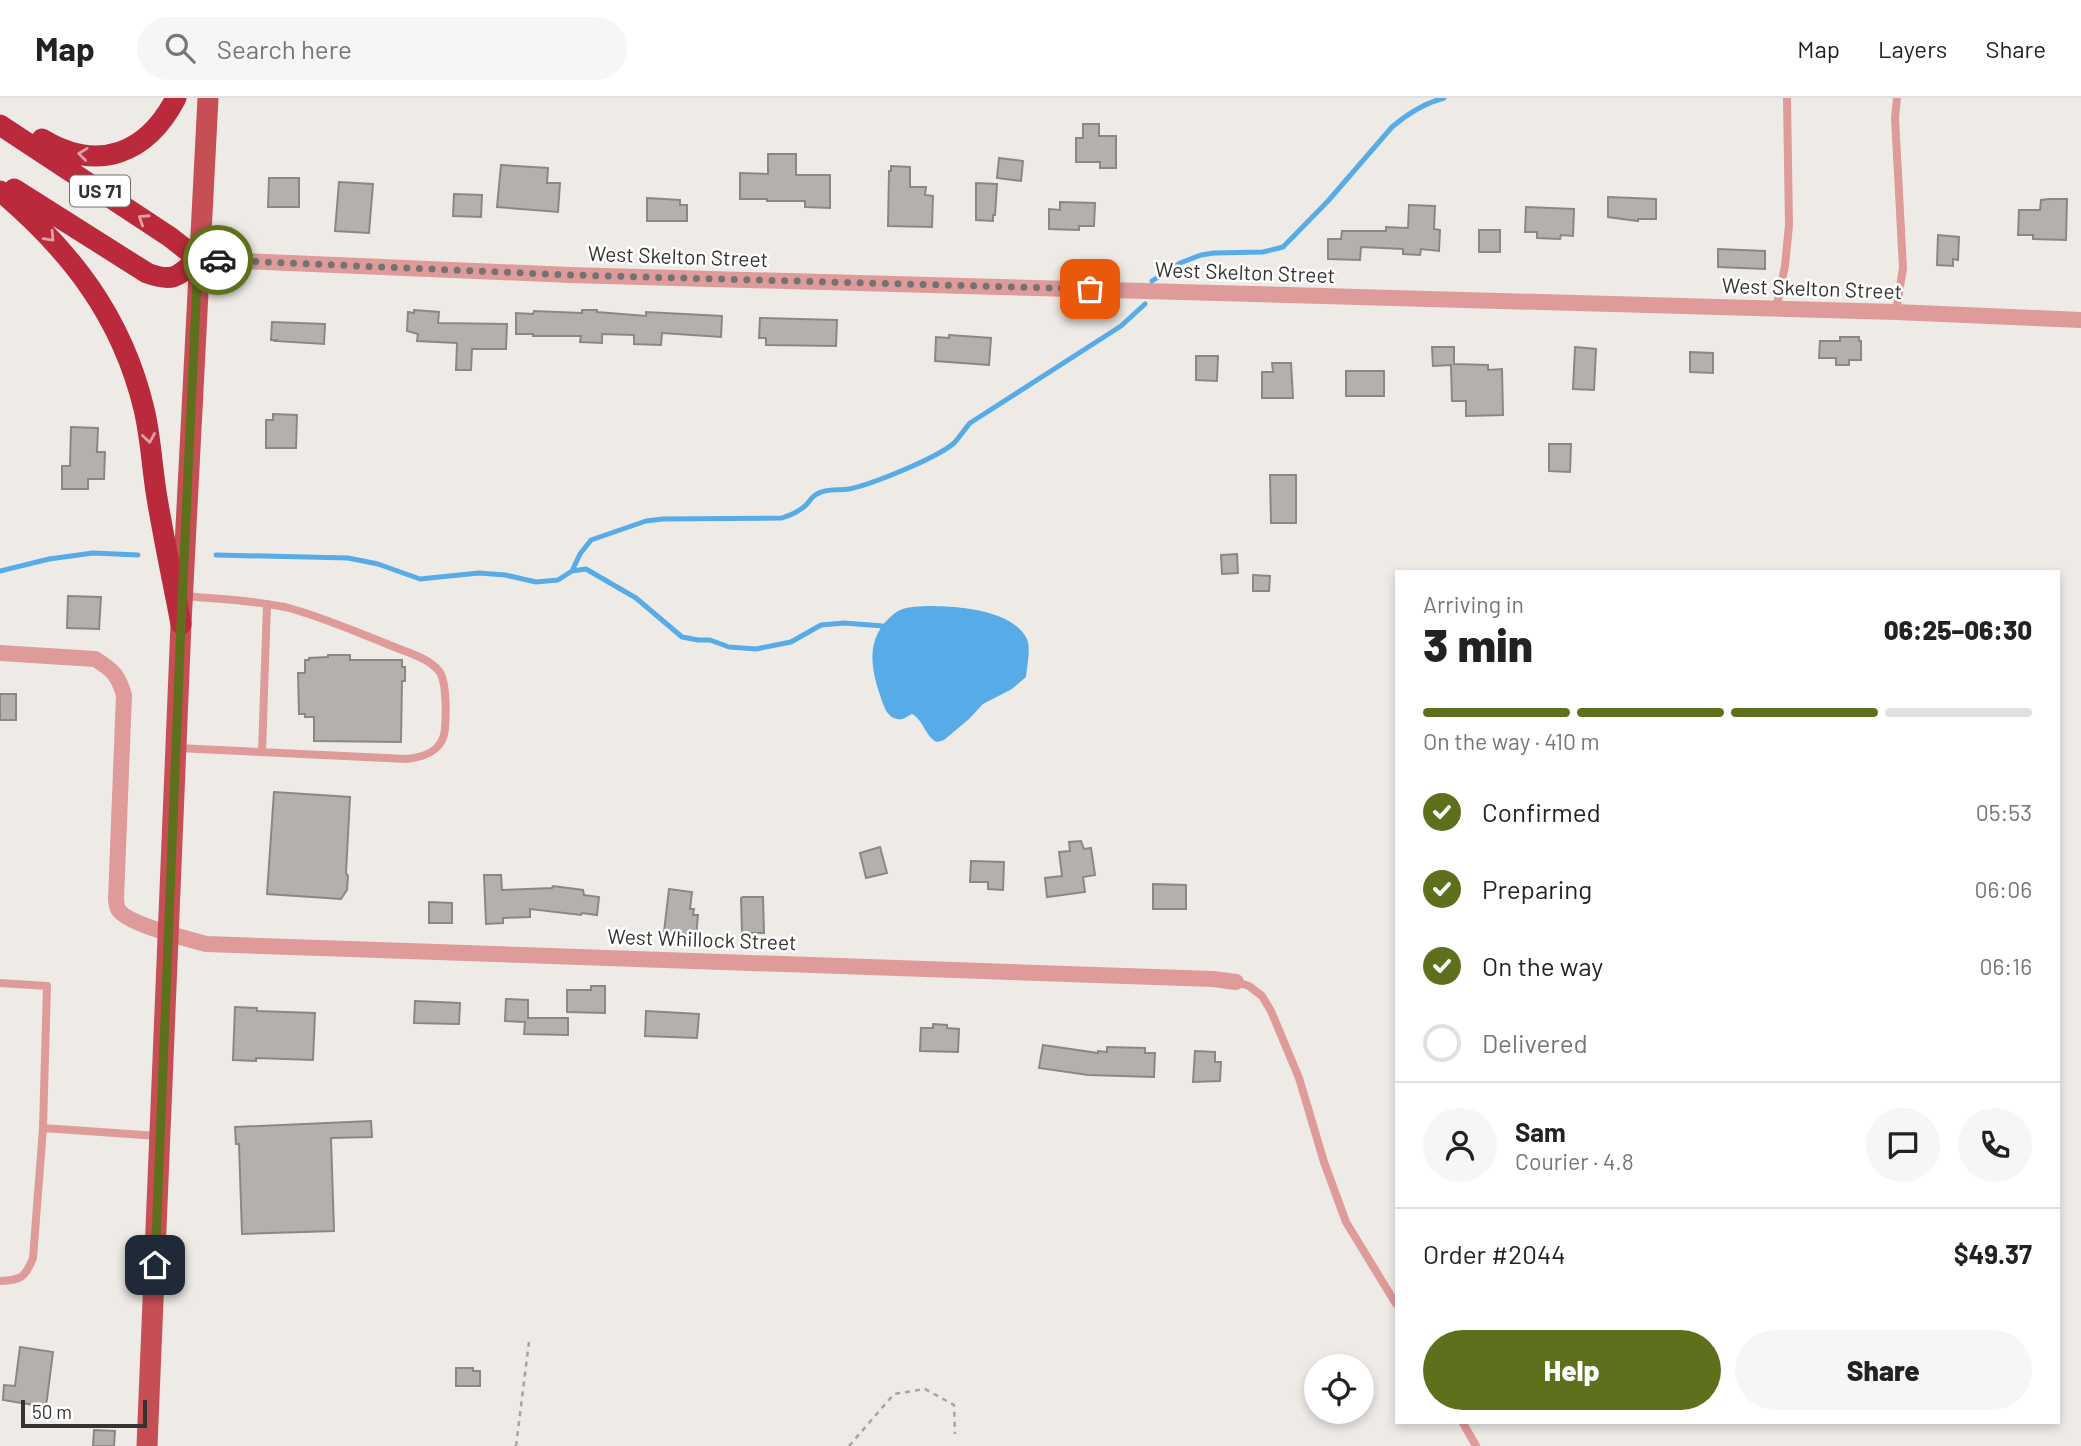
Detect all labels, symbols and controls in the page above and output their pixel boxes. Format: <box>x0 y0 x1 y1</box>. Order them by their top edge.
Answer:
search box <box>137 17 627 80</box>
text: Map <box>35 28 95 68</box>
icon: search <box>161 29 199 67</box>
text: Search here <box>217 33 352 64</box>
text: Map <box>1797 34 1840 63</box>
text: Layers <box>1878 34 1947 63</box>
text: Share <box>1985 34 2046 63</box>
one-way arrow <box>77 147 89 162</box>
road number: US 71 <box>70 176 130 206</box>
one-way arrow <box>138 214 151 227</box>
courier <box>183 225 253 295</box>
one-way arrow <box>42 229 55 242</box>
street label: West Skelton Street <box>587 240 769 271</box>
icon: car <box>199 241 237 279</box>
street label: West Skelton Street <box>1154 256 1336 287</box>
pin <box>1060 259 1120 319</box>
icon: bag <box>1071 270 1109 308</box>
street label: West Skelton Street <box>1721 272 1903 303</box>
one-way arrow <box>142 432 157 444</box>
text: Arriving in <box>1423 590 1524 618</box>
text: 06:25–06:30 <box>1884 614 2032 645</box>
text: 3 min <box>1423 616 1533 671</box>
text: On the way · 410 m <box>1423 727 1600 755</box>
icon: check <box>1423 793 1461 831</box>
text: Confirmed <box>1482 796 1601 827</box>
text: 05:53 <box>1976 798 2032 826</box>
icon: check <box>1423 870 1461 908</box>
text: Preparing <box>1482 873 1592 904</box>
text: 06:06 <box>1975 875 2032 903</box>
street label: West Whillock Street <box>607 923 797 954</box>
icon: check <box>1423 947 1461 985</box>
text: On the way <box>1482 950 1603 981</box>
text: 06:16 <box>1979 952 2032 980</box>
text: Delivered <box>1482 1027 1588 1058</box>
button: person <box>1423 1108 1497 1182</box>
button: chat <box>1866 1108 1940 1182</box>
button: phone <box>1958 1108 2032 1182</box>
text: Sam <box>1515 1116 1566 1147</box>
text: Courier · 4.8 <box>1515 1147 1634 1175</box>
pin <box>125 1235 185 1295</box>
text: Order #2044 <box>1423 1238 1566 1269</box>
text: $49.37 <box>1954 1238 2032 1269</box>
icon: home <box>136 1246 174 1284</box>
button: Help <box>1423 1330 1721 1410</box>
button: Share <box>1735 1330 2032 1410</box>
map controls <box>1304 1354 1374 1424</box>
button: locate <box>1304 1354 1374 1424</box>
scale bar <box>21 1397 147 1429</box>
text: 50 m <box>32 1400 72 1423</box>

